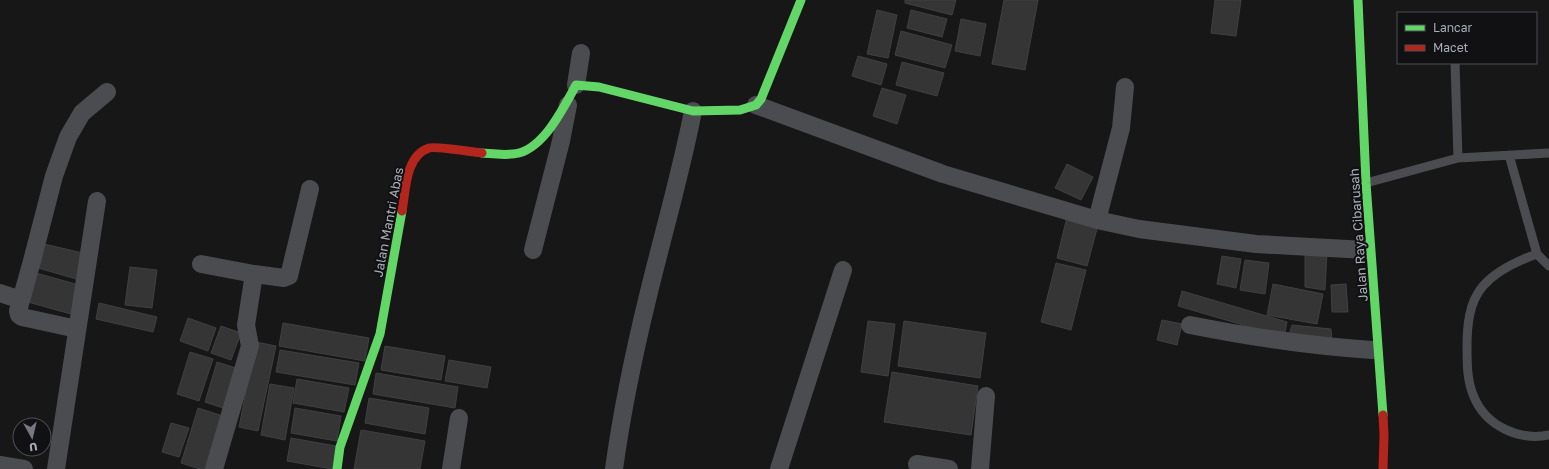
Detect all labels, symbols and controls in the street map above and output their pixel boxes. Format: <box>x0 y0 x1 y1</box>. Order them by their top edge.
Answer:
legend <box>1397 12 1537 64</box>
text: Lancar <box>1433 20 1472 35</box>
text: Macet <box>1433 40 1469 55</box>
street label: Jalan Mantri Abas <box>369 166 407 278</box>
street label: Jalan Raya Cibarusah <box>1345 168 1371 302</box>
north arrow <box>12 417 52 457</box>
text: U <box>29 440 38 454</box>

